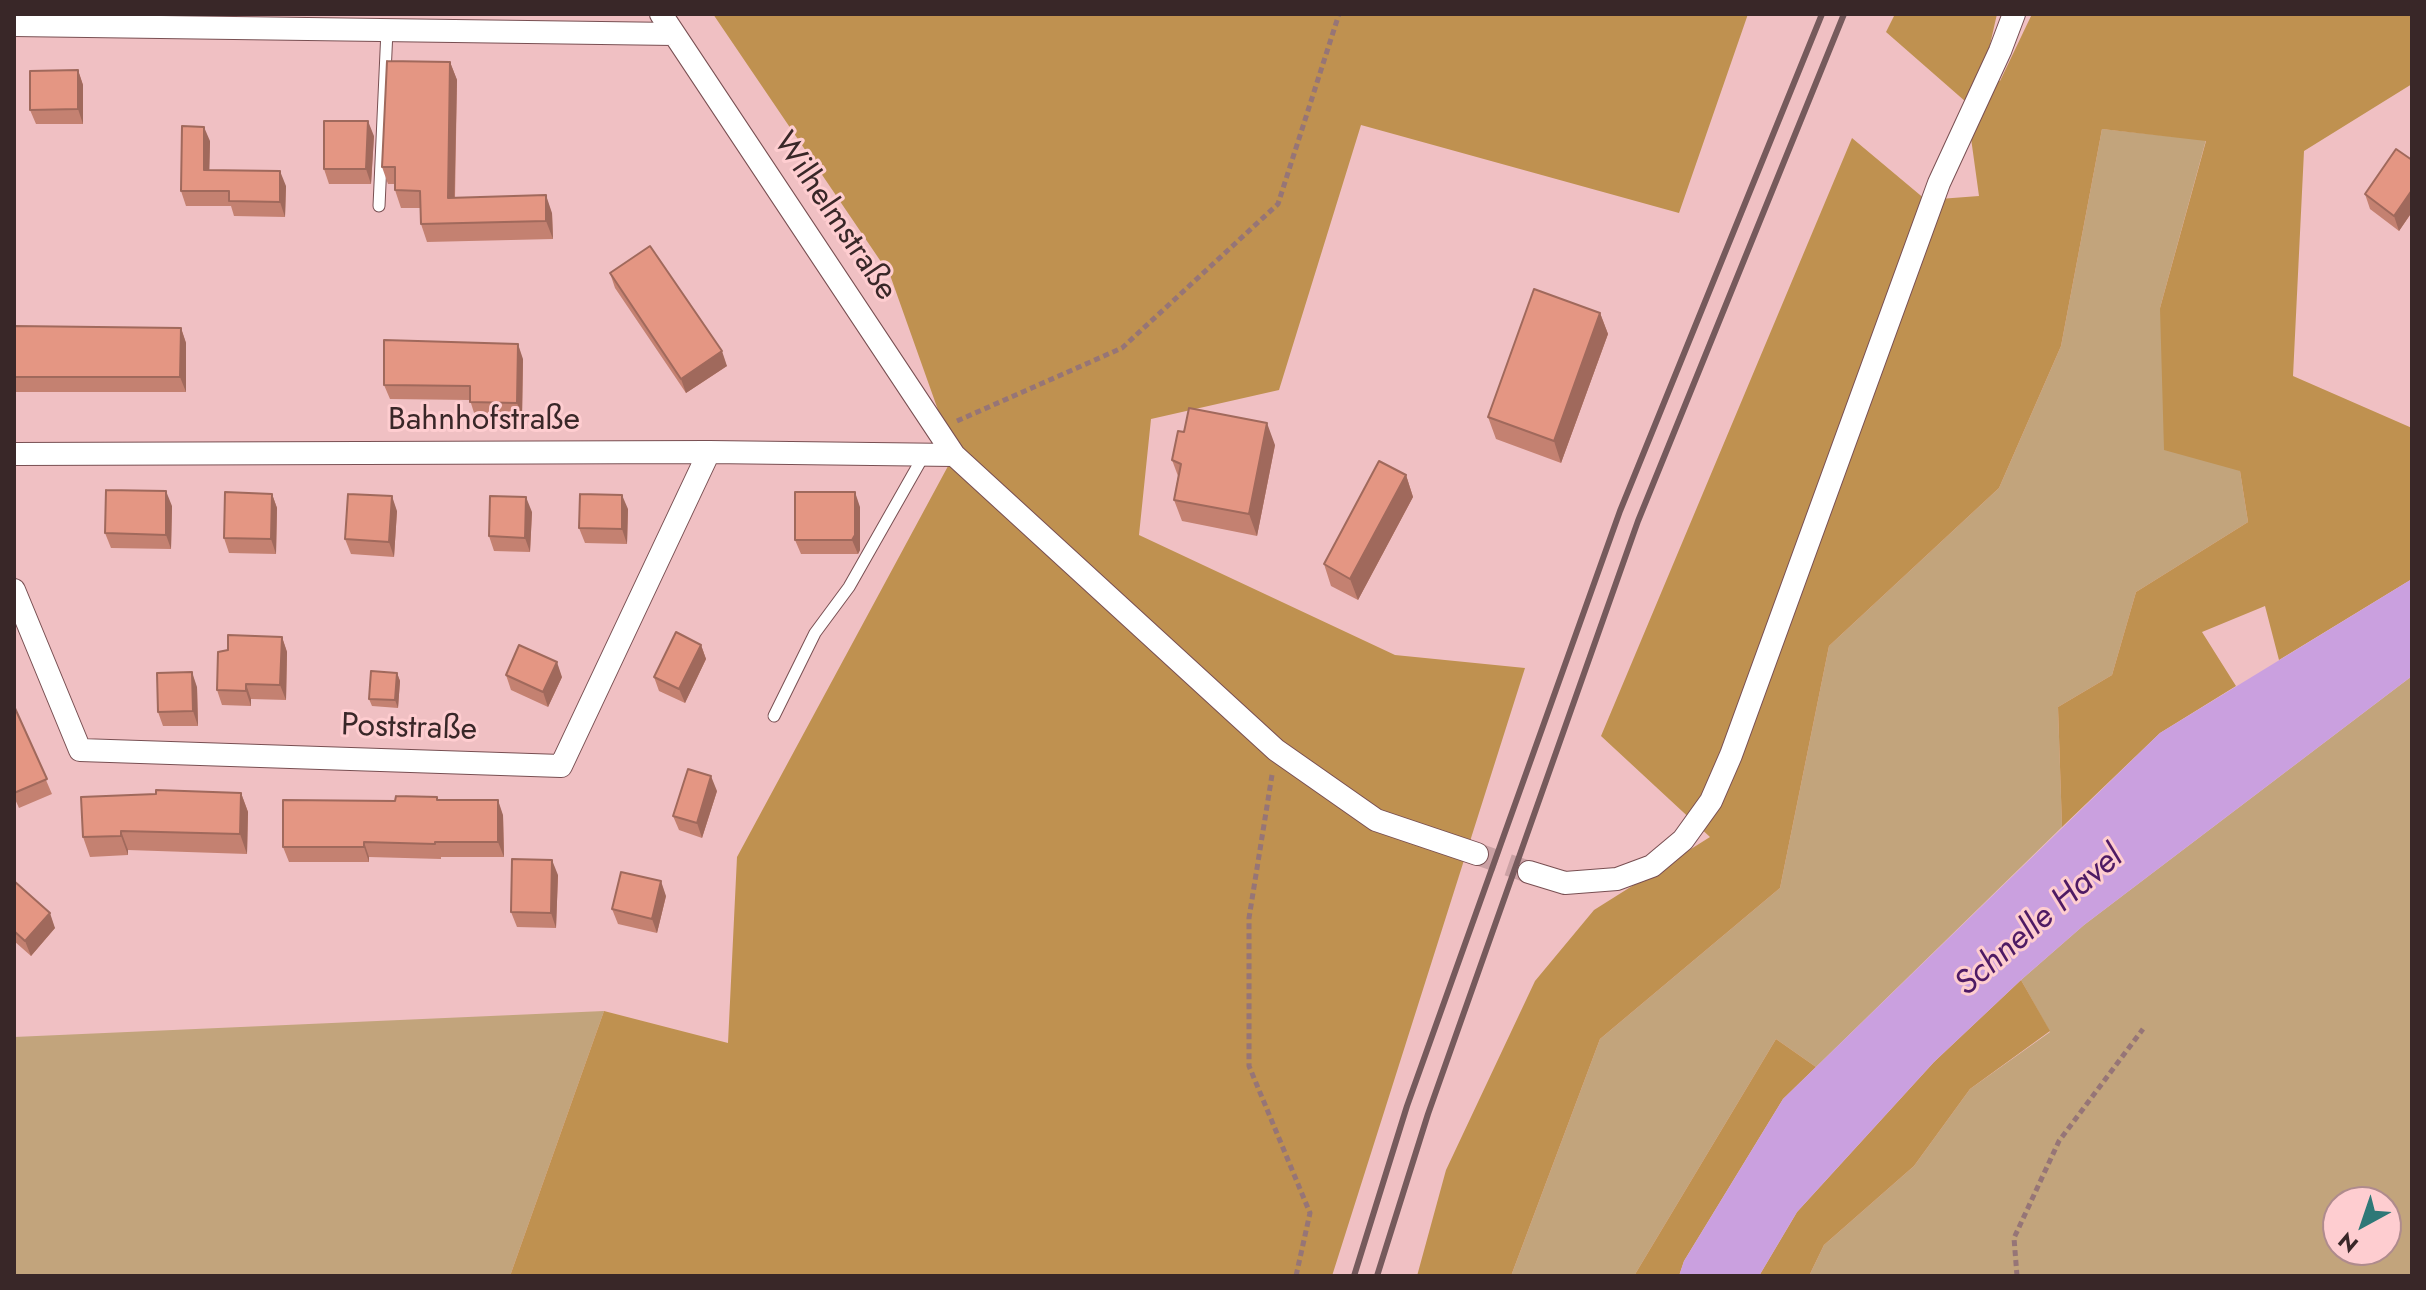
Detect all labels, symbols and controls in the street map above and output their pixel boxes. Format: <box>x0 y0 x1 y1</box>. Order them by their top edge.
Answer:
street label: Wilhelmstraße <box>764 126 904 308</box>
street label: Bahnhofstraße <box>388 402 580 440</box>
street label: Poststraße <box>340 707 478 751</box>
water label: Schnelle Havel <box>1948 838 2132 1006</box>
north arrow <box>2322 1186 2402 1266</box>
text: N <box>2331 1225 2365 1261</box>

